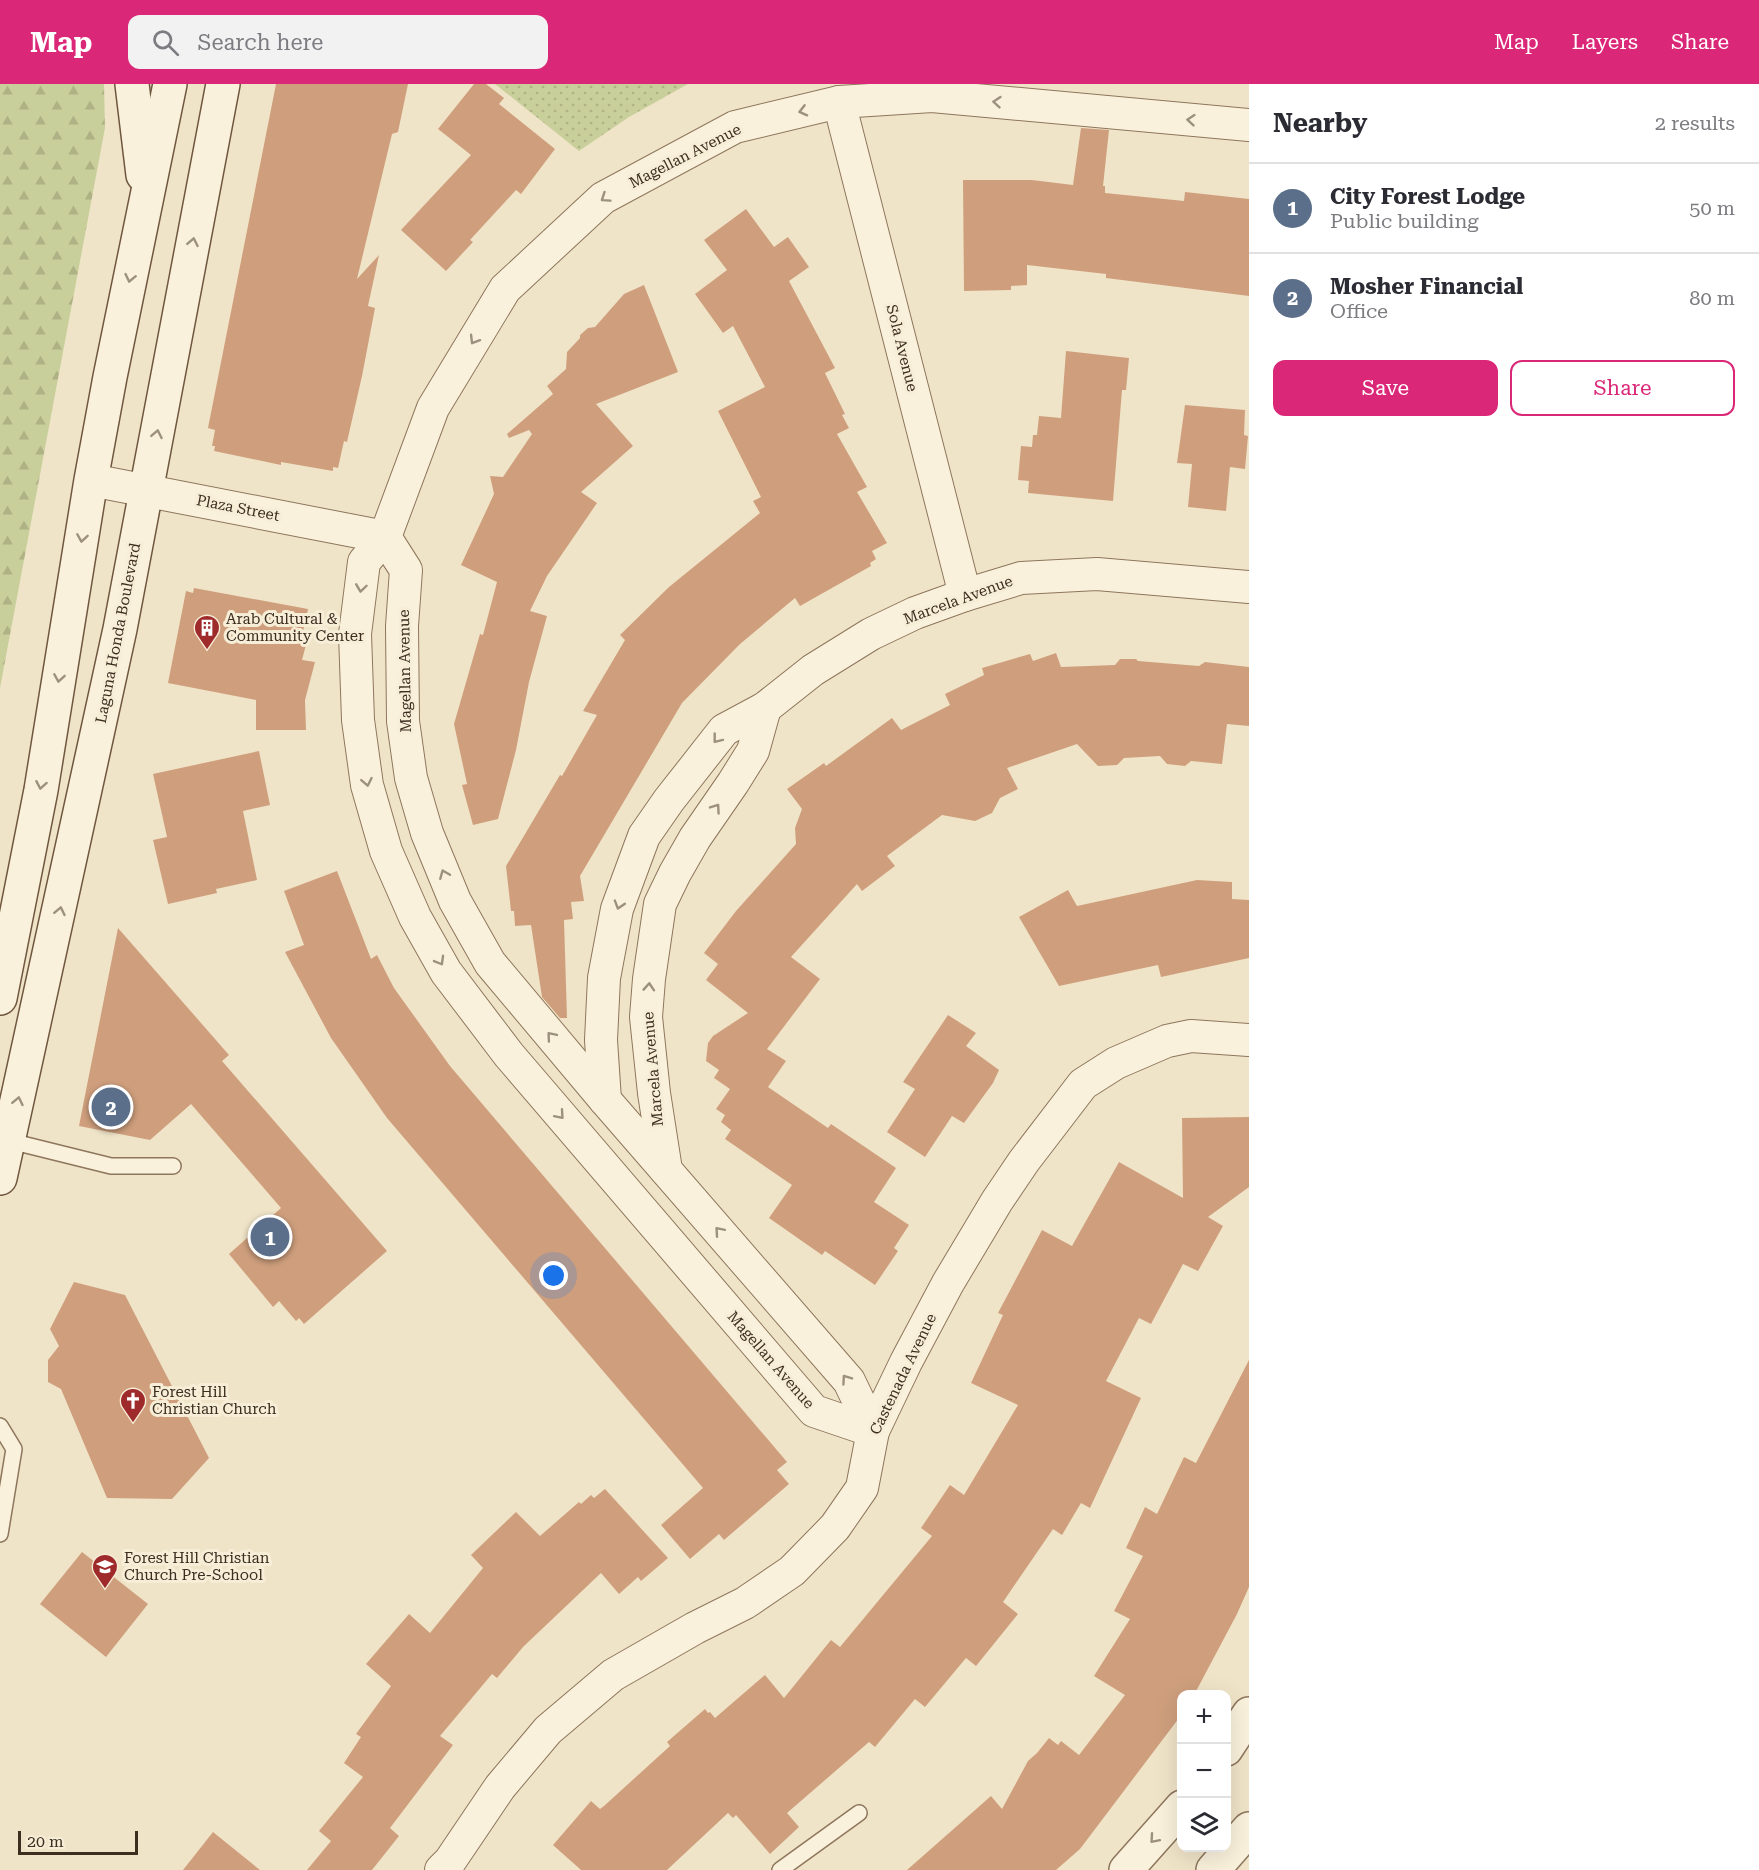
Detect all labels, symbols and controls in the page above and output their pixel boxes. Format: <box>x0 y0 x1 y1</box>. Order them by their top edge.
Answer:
search box <box>128 15 548 69</box>
text: Map <box>30 26 92 59</box>
icon: search <box>149 26 182 59</box>
text: Search here <box>197 30 323 55</box>
text: Map <box>1494 30 1539 54</box>
text: Layers <box>1572 30 1638 54</box>
text: Share <box>1671 30 1729 54</box>
one-way arrow <box>992 96 1001 109</box>
one-way arrow <box>798 103 808 116</box>
text: Nearby <box>1273 108 1367 138</box>
text: 2 results <box>1655 111 1735 135</box>
one-way arrow <box>1186 114 1195 127</box>
street label: Magellan Avenue <box>626 120 744 192</box>
text: City Forest Lodge <box>1330 184 1525 209</box>
one-way arrow <box>601 191 612 202</box>
text: 1 <box>1287 196 1298 220</box>
text: 50 m <box>1689 196 1735 220</box>
text: Public building <box>1330 209 1479 233</box>
one-way arrow <box>186 237 199 247</box>
one-way arrow <box>124 272 137 282</box>
text: Mosher Financial <box>1330 274 1523 299</box>
text: 2 <box>1287 286 1298 310</box>
text: 80 m <box>1689 286 1735 310</box>
text: Office <box>1330 299 1388 323</box>
street label: Sola Avenue <box>882 303 922 393</box>
one-way arrow <box>470 334 482 344</box>
button: Save <box>1273 360 1498 416</box>
button: Share <box>1510 360 1735 416</box>
one-way arrow <box>150 429 163 439</box>
street label: Plaza Street <box>195 491 281 525</box>
one-way arrow <box>76 533 88 542</box>
street label: Laguna Honda Boulevard <box>92 541 144 725</box>
street label: Marcela Avenue <box>901 572 1015 628</box>
one-way arrow <box>355 583 368 592</box>
street label: Magellan Avenue <box>395 609 415 733</box>
place label: Arab Cultural & Community Center <box>226 610 364 645</box>
building icon: Arab Cultural & Community Center <box>192 613 222 651</box>
one-way arrow <box>54 674 66 683</box>
one-way arrow <box>714 733 725 744</box>
one-way arrow <box>360 776 373 786</box>
one-way arrow <box>35 780 48 790</box>
one-way arrow <box>708 804 719 815</box>
one-way arrow <box>439 870 451 881</box>
one-way arrow <box>614 899 626 910</box>
one-way arrow <box>52 906 65 916</box>
one-way arrow <box>433 955 444 965</box>
one-way arrow <box>642 983 655 992</box>
street label: Marcela Avenue <box>639 1011 667 1127</box>
one-way arrow <box>547 1032 558 1043</box>
pin: 2 <box>92 1084 130 1130</box>
one-way arrow <box>11 1096 24 1106</box>
one-way arrow <box>553 1108 564 1119</box>
pin: 1 <box>250 1214 290 1260</box>
one-way arrow <box>715 1228 726 1238</box>
your location <box>539 1261 568 1290</box>
street label: Magellan Avenue <box>724 1308 818 1412</box>
street label: Castenada Avenue <box>866 1310 940 1438</box>
one-way arrow <box>842 1375 853 1386</box>
place label: Forest Hill Christian Church <box>152 1383 277 1418</box>
church icon: Forest Hill Christian Church <box>118 1386 148 1424</box>
place label: Forest Hill Christian Church Pre-School <box>124 1549 270 1584</box>
school or university icon: Forest Hill Christian Church Pre-School <box>90 1552 120 1590</box>
map controls <box>1177 1690 1231 1852</box>
button: + <box>1177 1690 1231 1744</box>
button: − <box>1177 1744 1231 1798</box>
button: layers <box>1177 1798 1231 1852</box>
scale bar <box>18 1828 138 1856</box>
text: 20 m <box>27 1832 64 1851</box>
one-way arrow <box>1150 1832 1161 1843</box>

